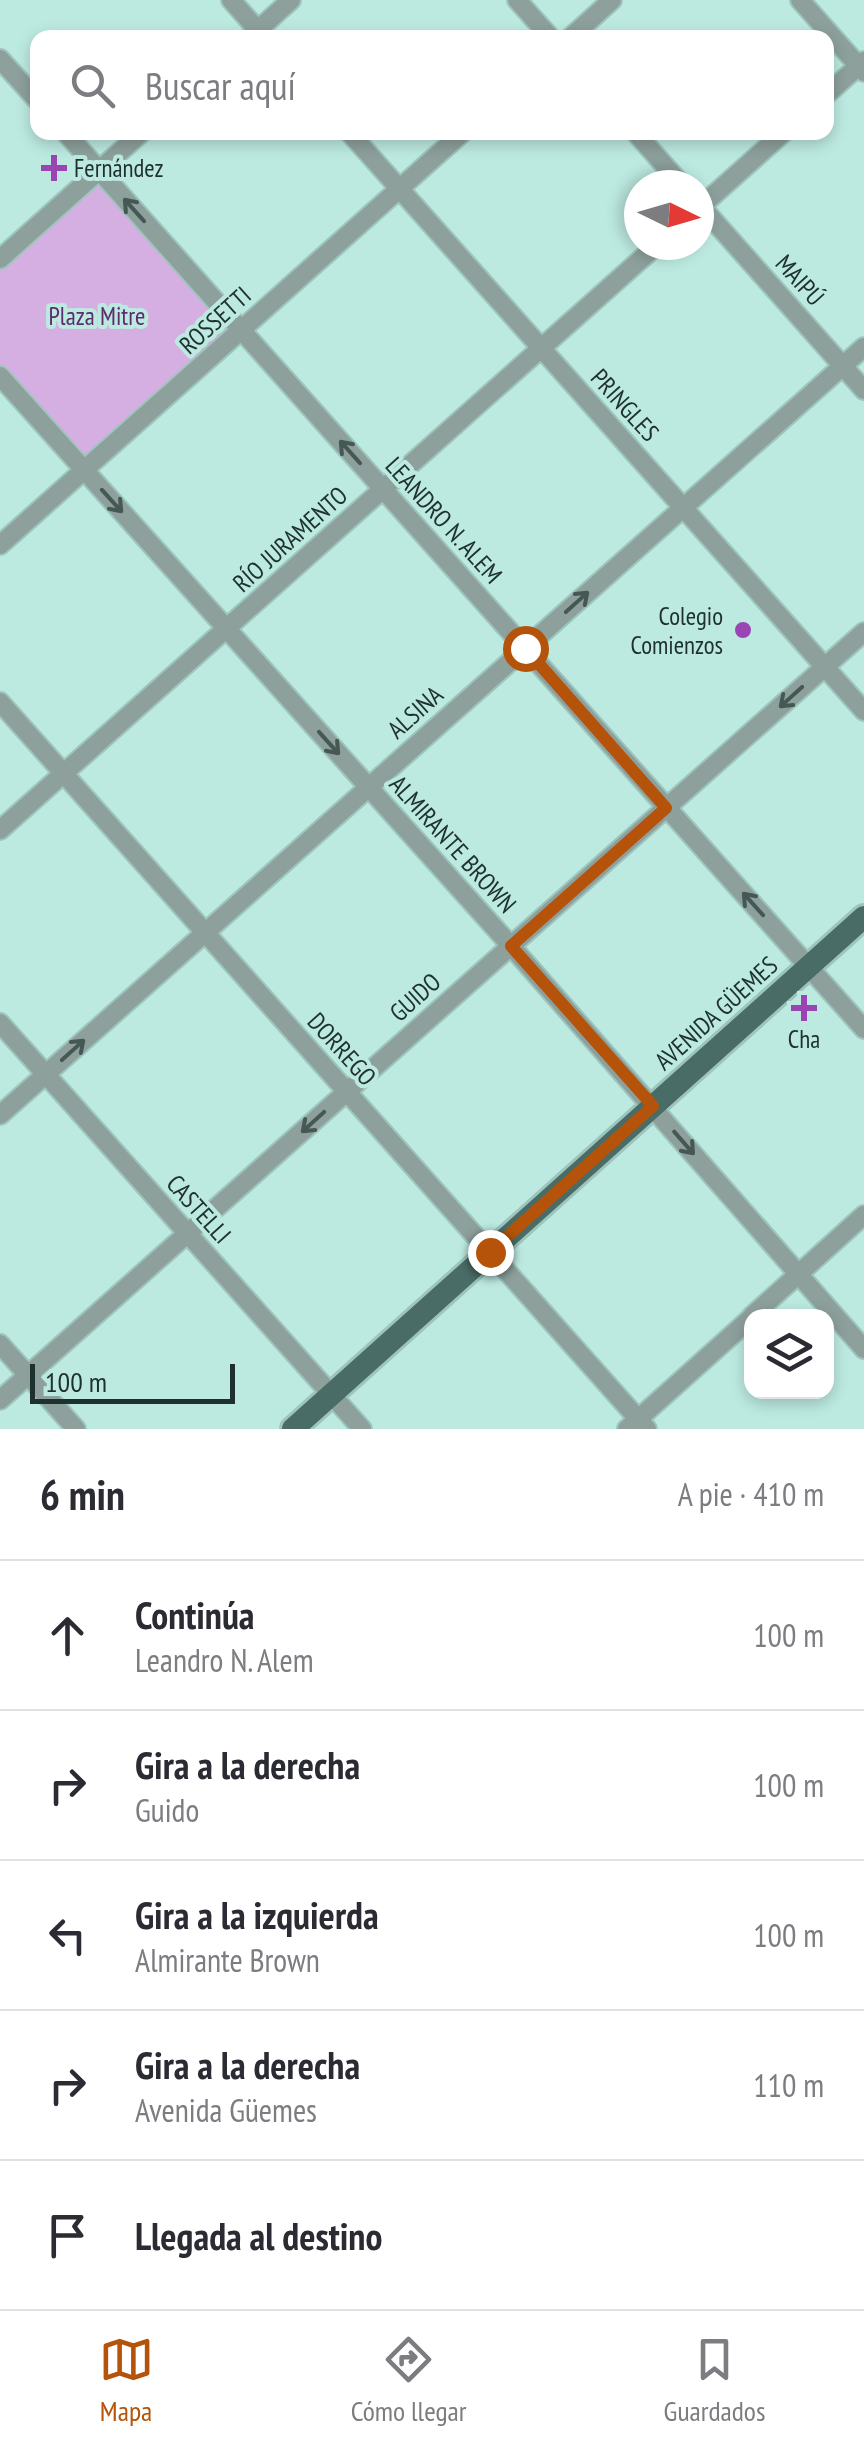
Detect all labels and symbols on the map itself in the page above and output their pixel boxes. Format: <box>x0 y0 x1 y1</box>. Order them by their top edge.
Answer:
place label: Fernández <box>74 152 163 184</box>
marker: Fernández <box>43 157 65 179</box>
north arrow <box>624 170 714 260</box>
one-way arrow <box>123 198 146 223</box>
street label: MAIPÚ <box>769 248 831 312</box>
street label: ROSSETTI <box>172 279 258 361</box>
park label: Plaza Mitre <box>49 300 145 332</box>
street label: PRINGLES <box>584 362 666 448</box>
one-way arrow <box>340 440 362 466</box>
street label: LEANDRO N. ALEM <box>379 450 509 590</box>
street label: RÍO JURAMENTO <box>226 479 354 599</box>
one-way arrow <box>100 488 123 513</box>
one-way arrow <box>564 590 589 613</box>
place label: Colegio Comienzos <box>630 600 723 661</box>
marker: Colegio Comienzos <box>732 619 754 641</box>
route start <box>503 626 549 672</box>
street label: ALSINA <box>381 679 450 745</box>
one-way arrow <box>779 685 804 708</box>
one-way arrow <box>317 730 340 755</box>
street label: ALMIRANTE BROWN <box>383 768 523 920</box>
one-way arrow <box>741 892 764 917</box>
street label: AVENIDA GÜEMES <box>648 949 784 1077</box>
street label: GUIDO <box>383 966 447 1028</box>
marker: Cha <box>793 997 815 1019</box>
street label: DORREGO <box>301 1006 383 1092</box>
place label: Cha <box>788 1023 820 1055</box>
one-way arrow <box>60 1039 85 1062</box>
one-way arrow <box>301 1110 326 1133</box>
one-way arrow <box>673 1130 696 1155</box>
street label: CASTELLI <box>160 1168 238 1250</box>
route end <box>468 1230 514 1276</box>
scale bar <box>30 1359 235 1404</box>

